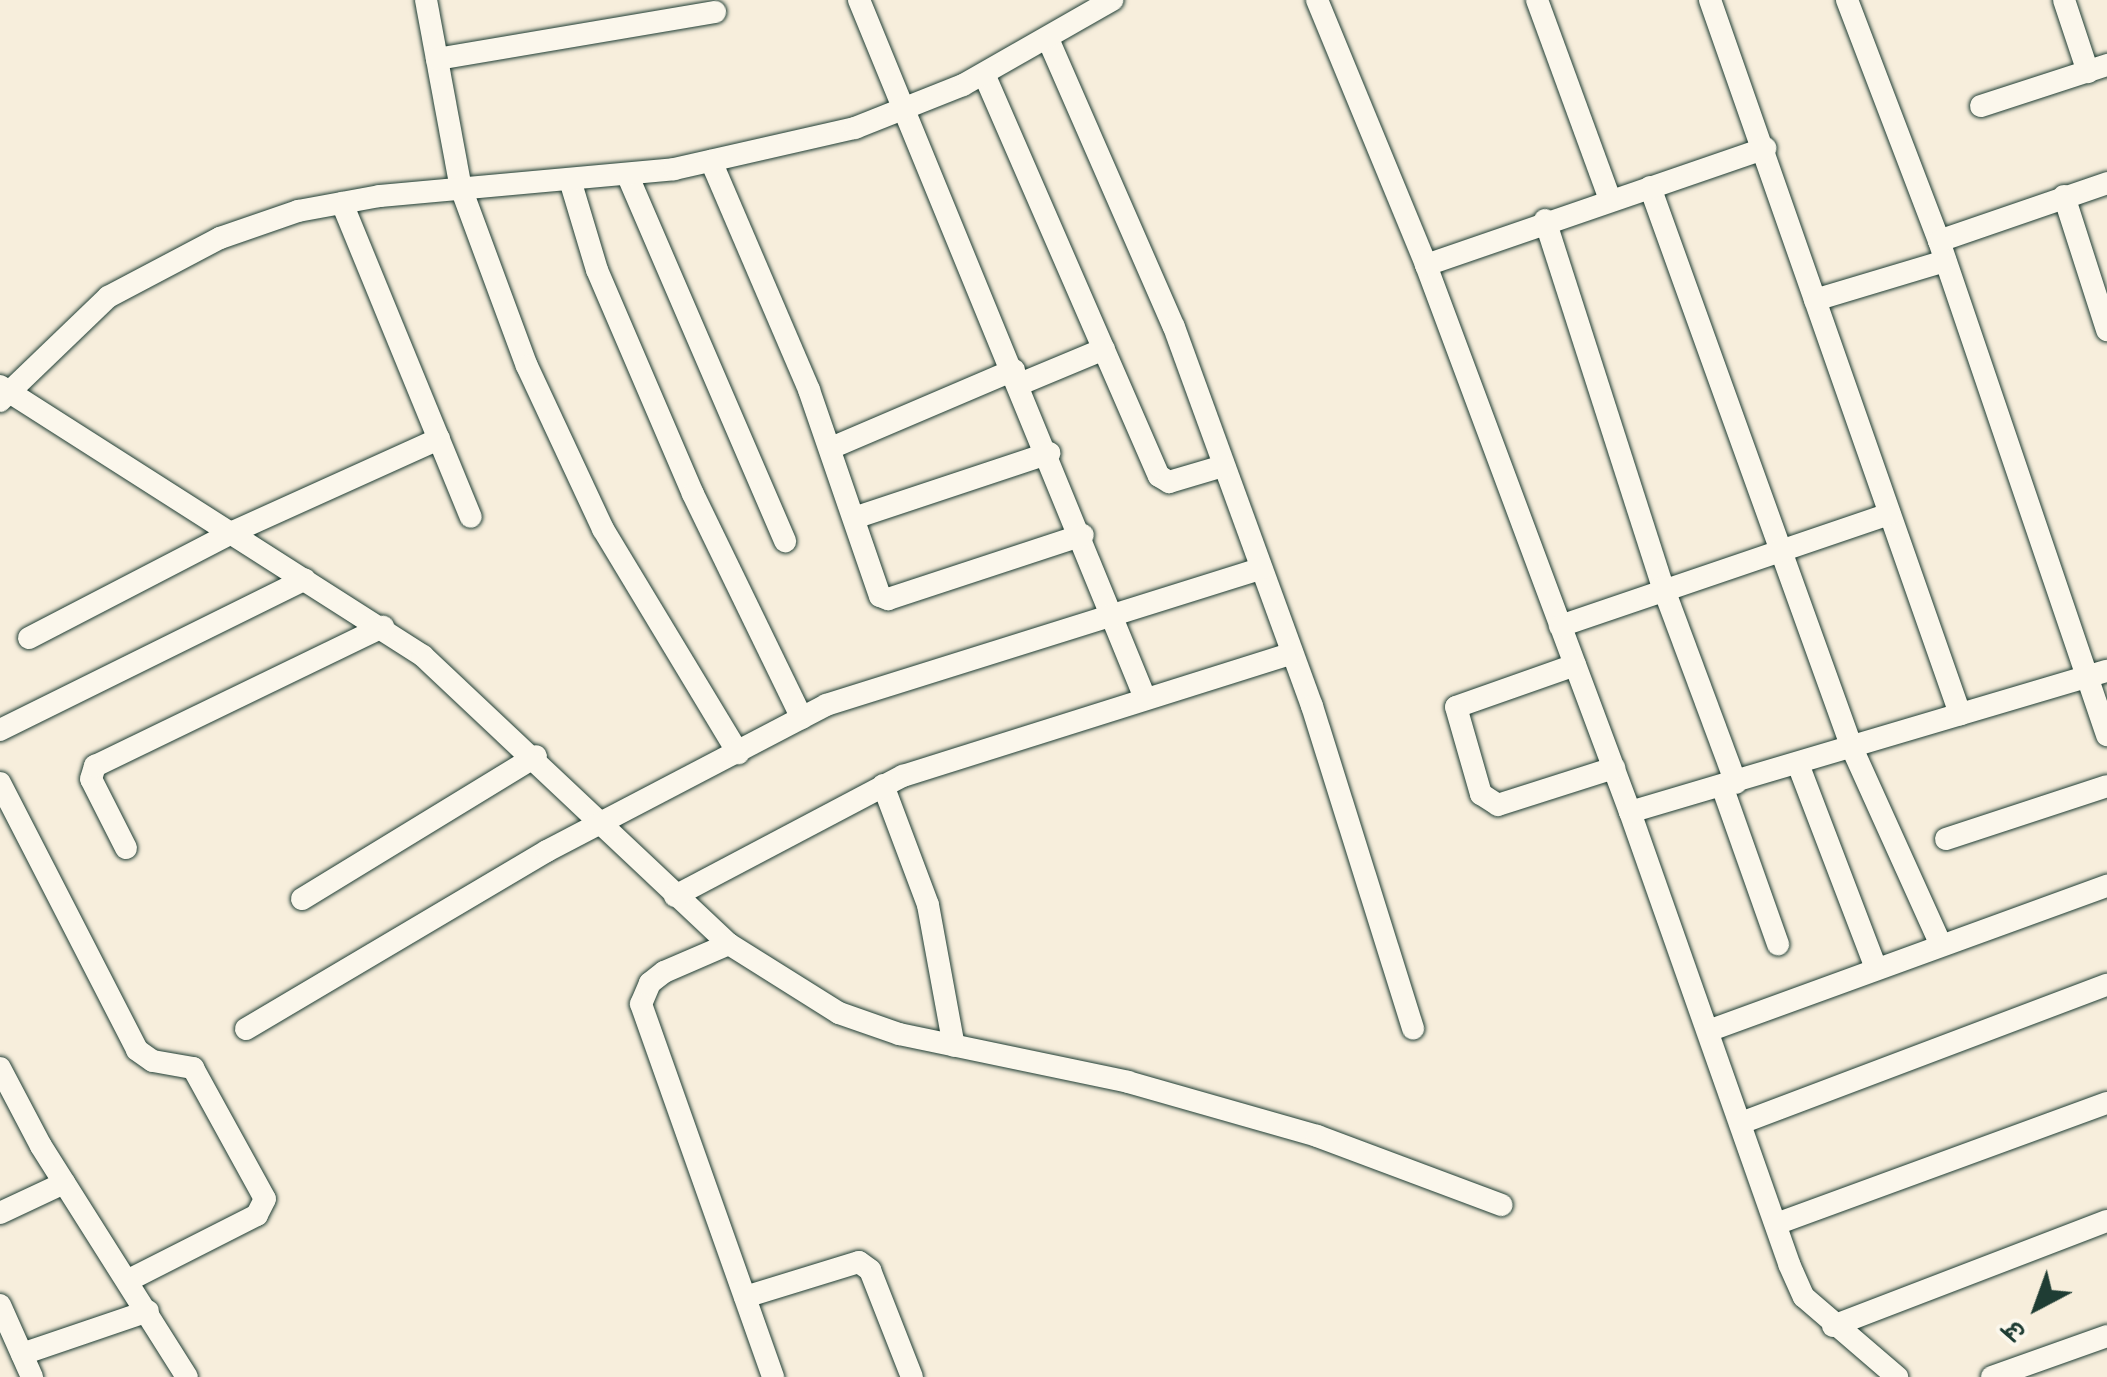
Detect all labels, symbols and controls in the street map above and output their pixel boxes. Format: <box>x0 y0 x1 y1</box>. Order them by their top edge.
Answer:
north arrow <box>1987 1257 2087 1357</box>
text: उ <box>1996 1307 2038 1353</box>

